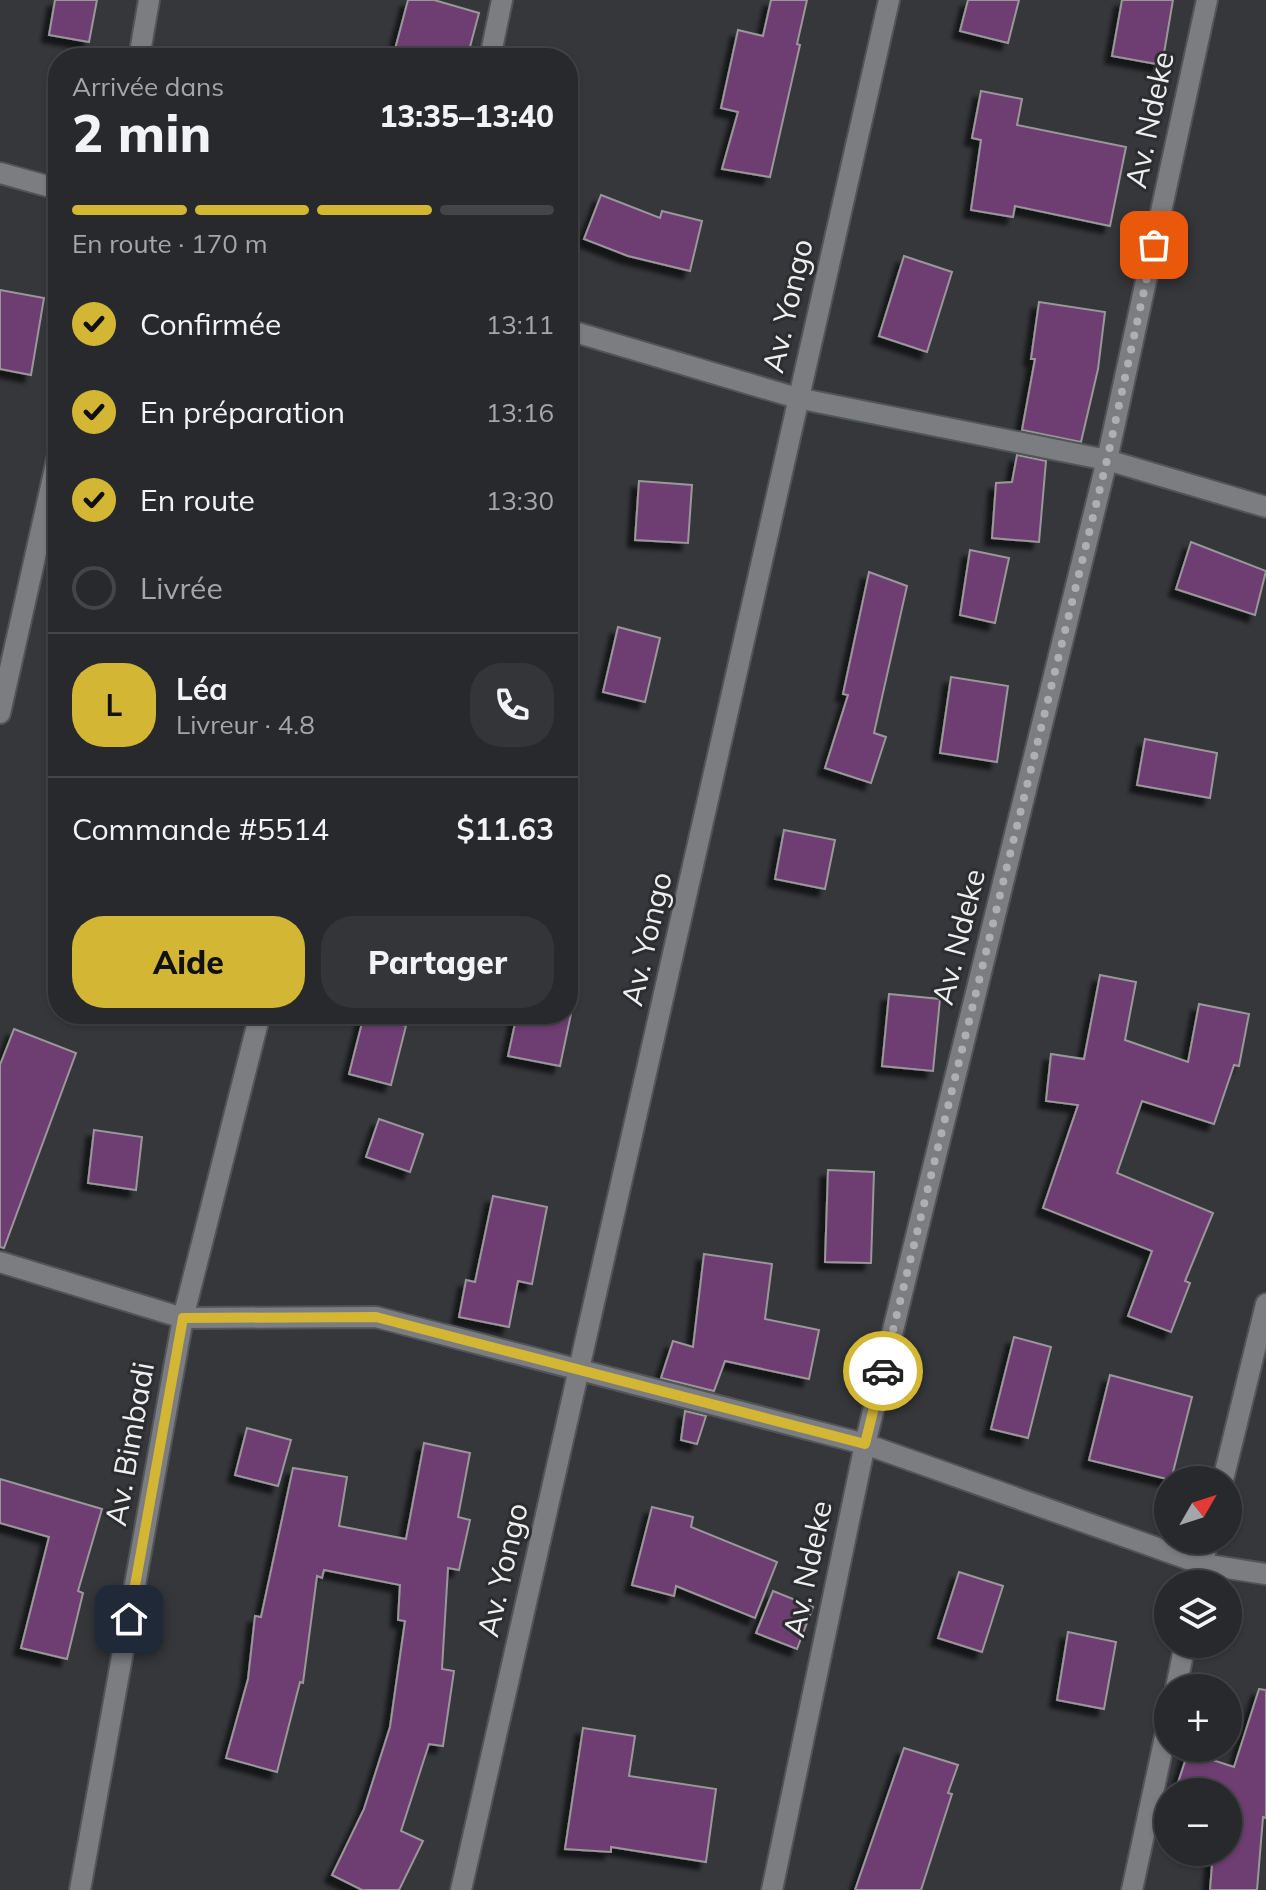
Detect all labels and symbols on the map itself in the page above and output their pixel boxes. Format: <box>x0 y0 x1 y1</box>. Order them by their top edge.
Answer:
street label: Av. Ndeke <box>1116 48 1182 191</box>
pin <box>1120 211 1188 279</box>
street label: Av. Yongo <box>753 235 821 376</box>
street label: Av. Ndeke <box>923 865 993 1009</box>
street label: Av. Yongo <box>612 868 680 1009</box>
courier <box>843 1331 923 1411</box>
street label: Av. Bimbadi <box>96 1359 162 1529</box>
north arrow <box>1154 1466 1242 1554</box>
street label: Av. Ndeke <box>774 1497 840 1640</box>
street label: Av. Yongo <box>468 1499 536 1640</box>
pin <box>95 1585 163 1653</box>

